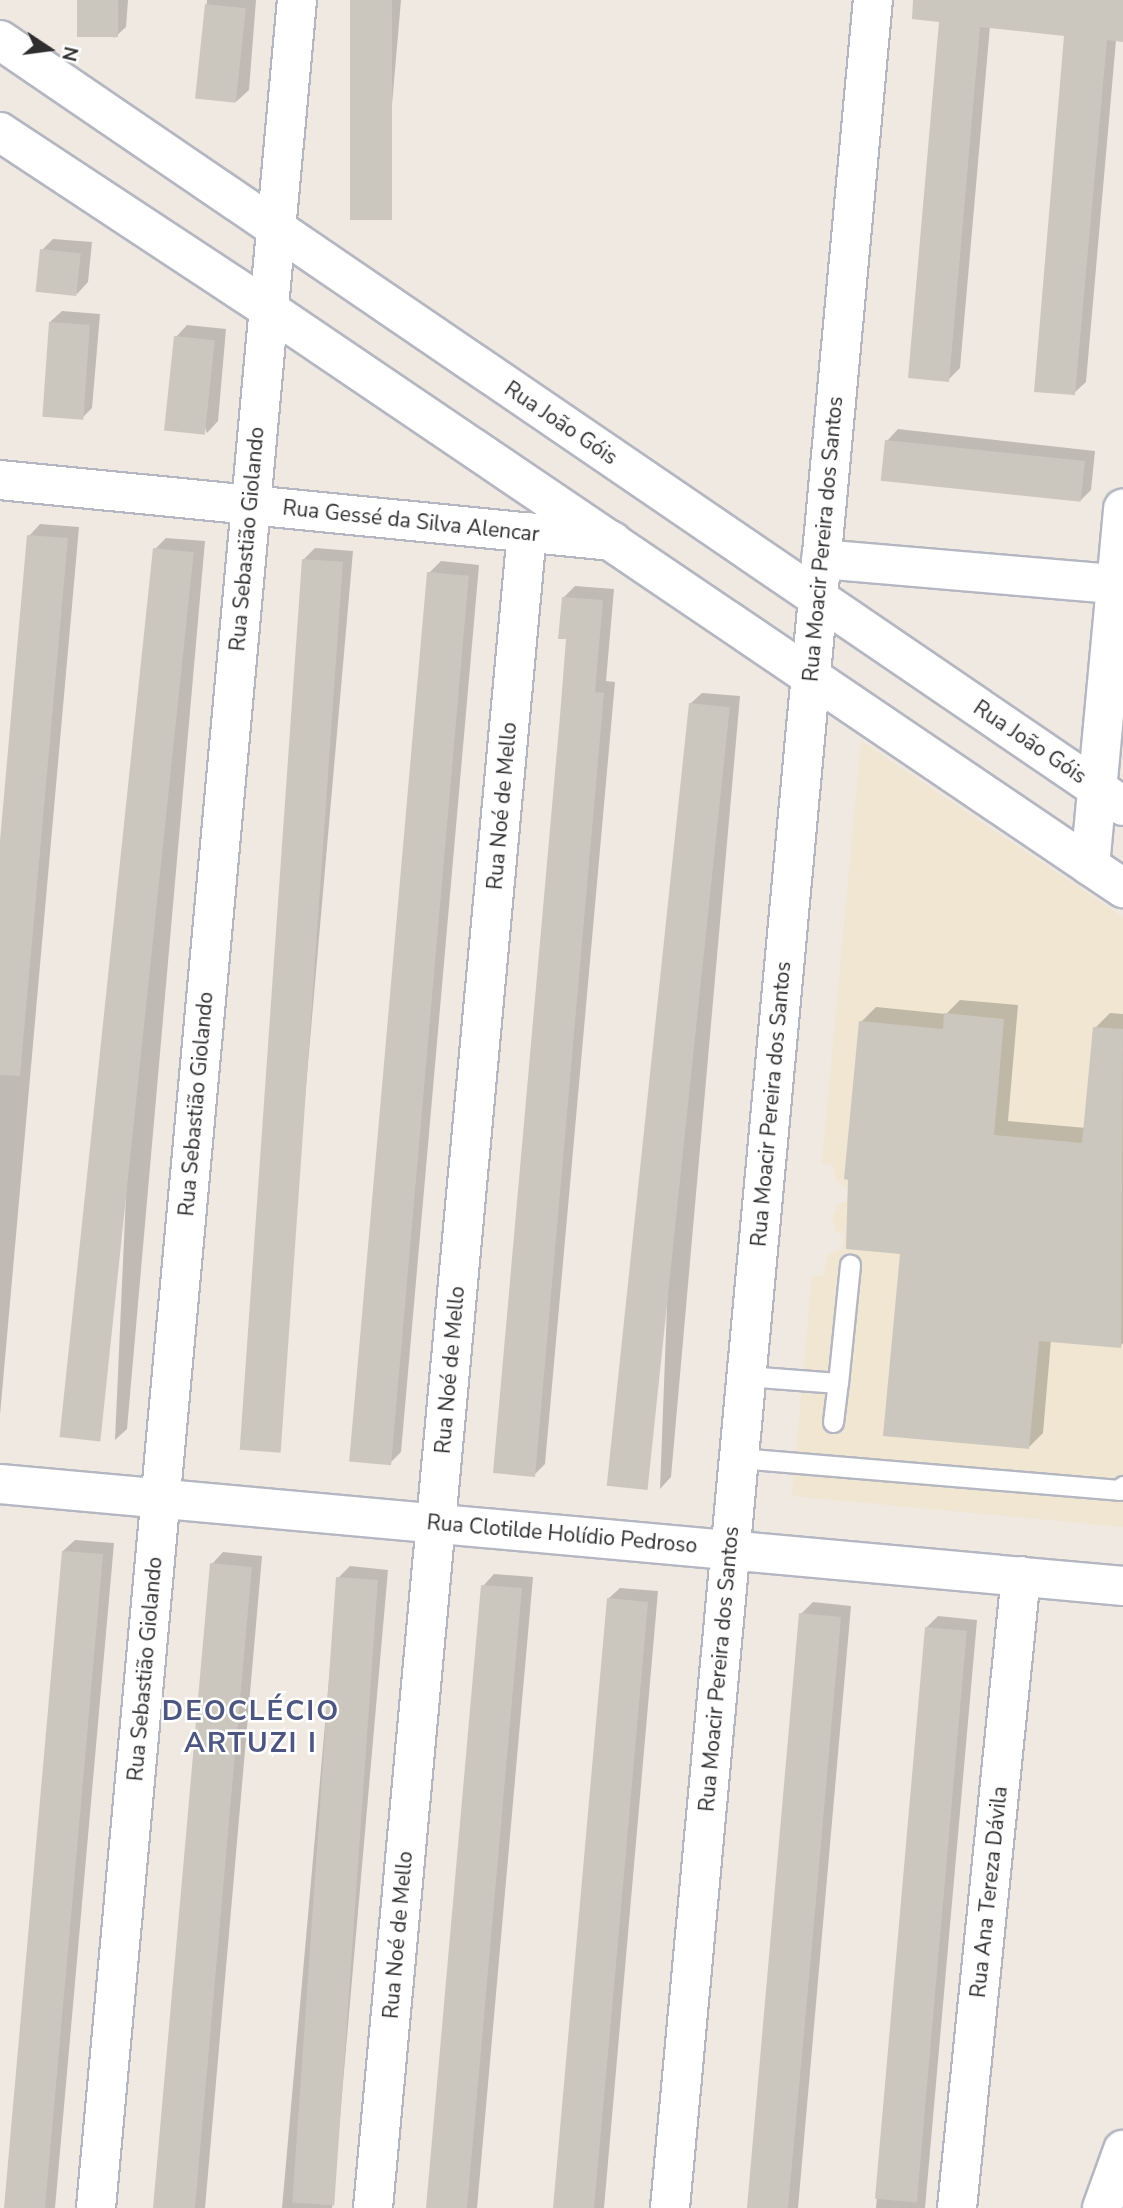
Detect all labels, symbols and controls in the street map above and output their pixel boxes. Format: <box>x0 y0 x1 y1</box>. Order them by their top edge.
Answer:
north arrow <box>14 14 84 84</box>
text: N <box>55 44 84 64</box>
street label: Rua João Góis <box>500 376 622 470</box>
street label: Rua Moacir Pereira dos Santos <box>798 395 848 683</box>
street label: Rua Sebastião Giolando <box>225 426 269 652</box>
street label: Rua Gessé da Silva Alencar <box>281 495 541 547</box>
street label: Rua João Góis <box>969 695 1091 789</box>
street label: Rua Noé de Mello <box>482 721 522 891</box>
street label: Rua Moacir Pereira dos Santos <box>746 960 796 1248</box>
street label: Rua Sebastião Giolando <box>174 991 218 1217</box>
street label: Rua Noé de Mello <box>430 1285 470 1455</box>
street label: Rua Clotilde Holídio Pedroso <box>426 1510 698 1558</box>
street label: Rua Moacir Pereira dos Santos <box>694 1525 744 1813</box>
street label: Rua Sebastião Giolando <box>123 1556 167 1782</box>
district label: DEOCLÉCIO ARTUZI I <box>163 1694 339 1760</box>
street label: Rua Ana Tereza Dávila <box>965 1785 1013 1999</box>
street label: Rua Noé de Mello <box>378 1850 418 2020</box>

